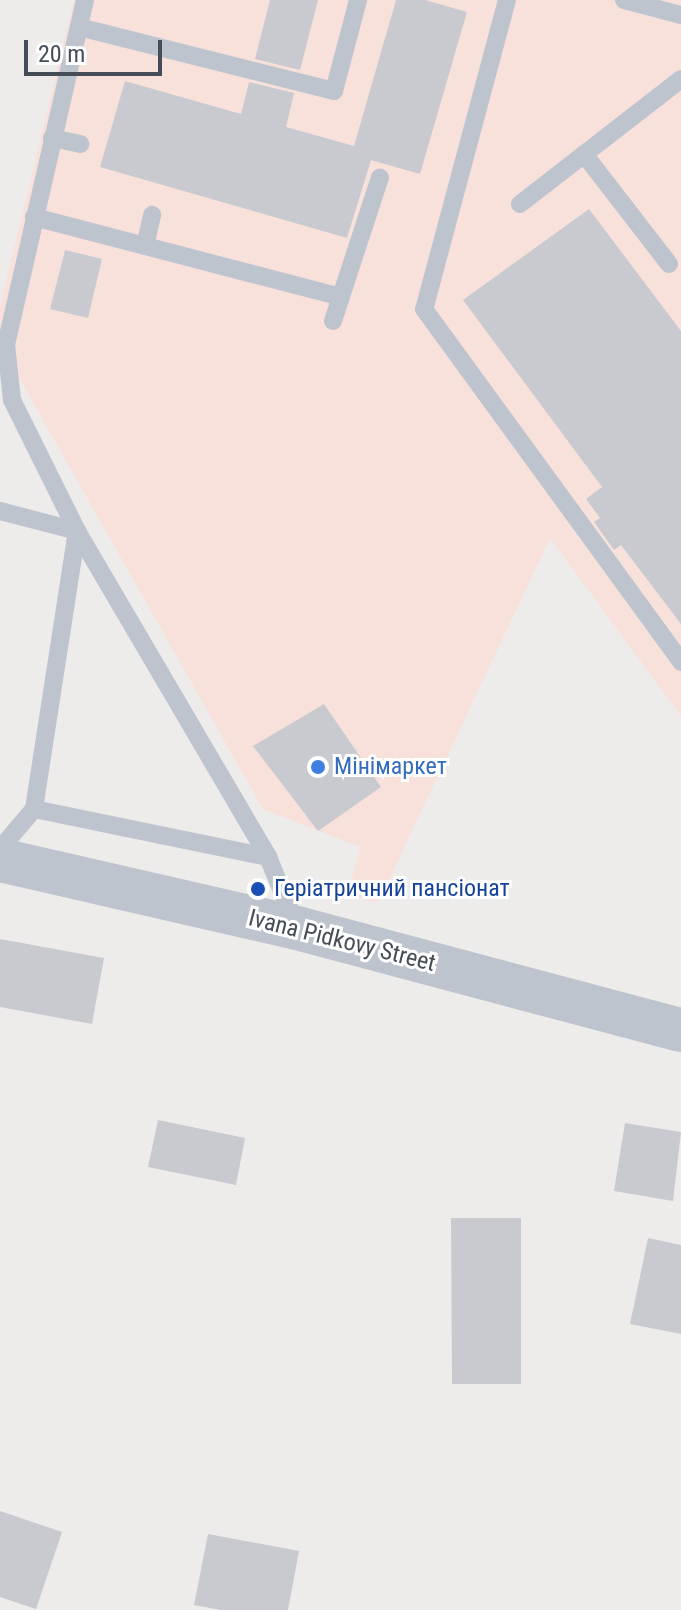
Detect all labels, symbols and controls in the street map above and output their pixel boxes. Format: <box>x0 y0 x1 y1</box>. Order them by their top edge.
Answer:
scale bar <box>28 24 166 74</box>
text: 20 m <box>38 40 85 68</box>
place label: Мінімаркет <box>334 753 447 781</box>
marker: Мінімаркет <box>309 758 327 776</box>
place label: Геріатричний пансіонат <box>274 875 510 903</box>
marker: Геріатричний пансіонат <box>249 880 267 898</box>
street label: Ivana Pidkovy Street <box>246 904 438 978</box>

